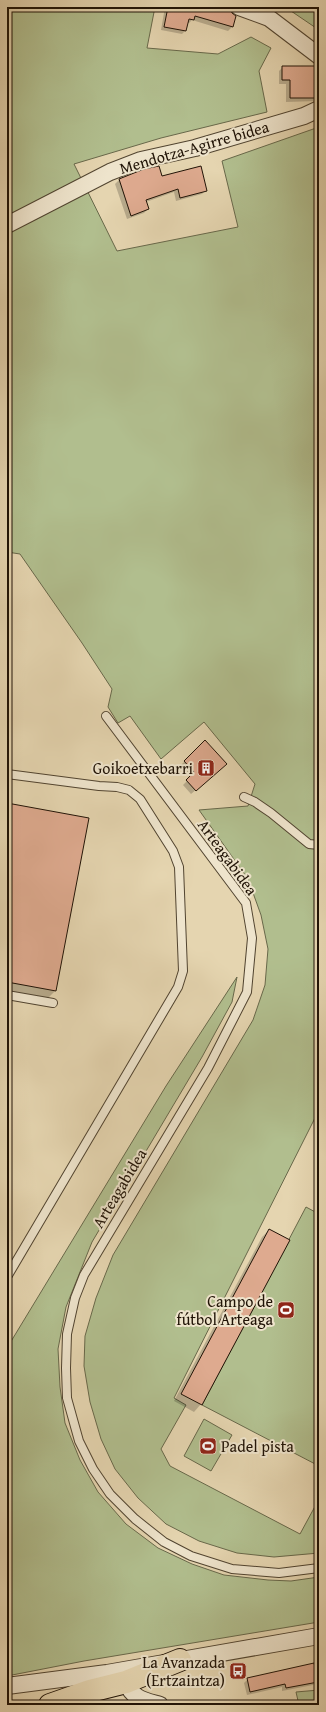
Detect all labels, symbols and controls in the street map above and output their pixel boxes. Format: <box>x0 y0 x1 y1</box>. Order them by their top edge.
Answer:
street label: Mendotza-Agirre bidea <box>116 114 272 180</box>
place label: Goikoetxebarri <box>93 756 194 780</box>
building icon: Goikoetxebarri <box>196 758 216 778</box>
street label: Arteagabidea <box>192 814 264 900</box>
street label: Arteagabidea <box>86 1143 152 1232</box>
place label: Campo de fútbol Arteaga <box>177 1289 273 1331</box>
sports icon: Campo de fútbol Arteaga <box>276 1300 296 1320</box>
place label: Padel pista <box>221 1434 294 1458</box>
sports icon: Padel pista <box>198 1436 218 1456</box>
place label: La Avanzada (Ertzaintza) <box>142 1650 225 1692</box>
bus stop icon: La Avanzada (Ertzaintza) <box>228 1661 248 1681</box>

